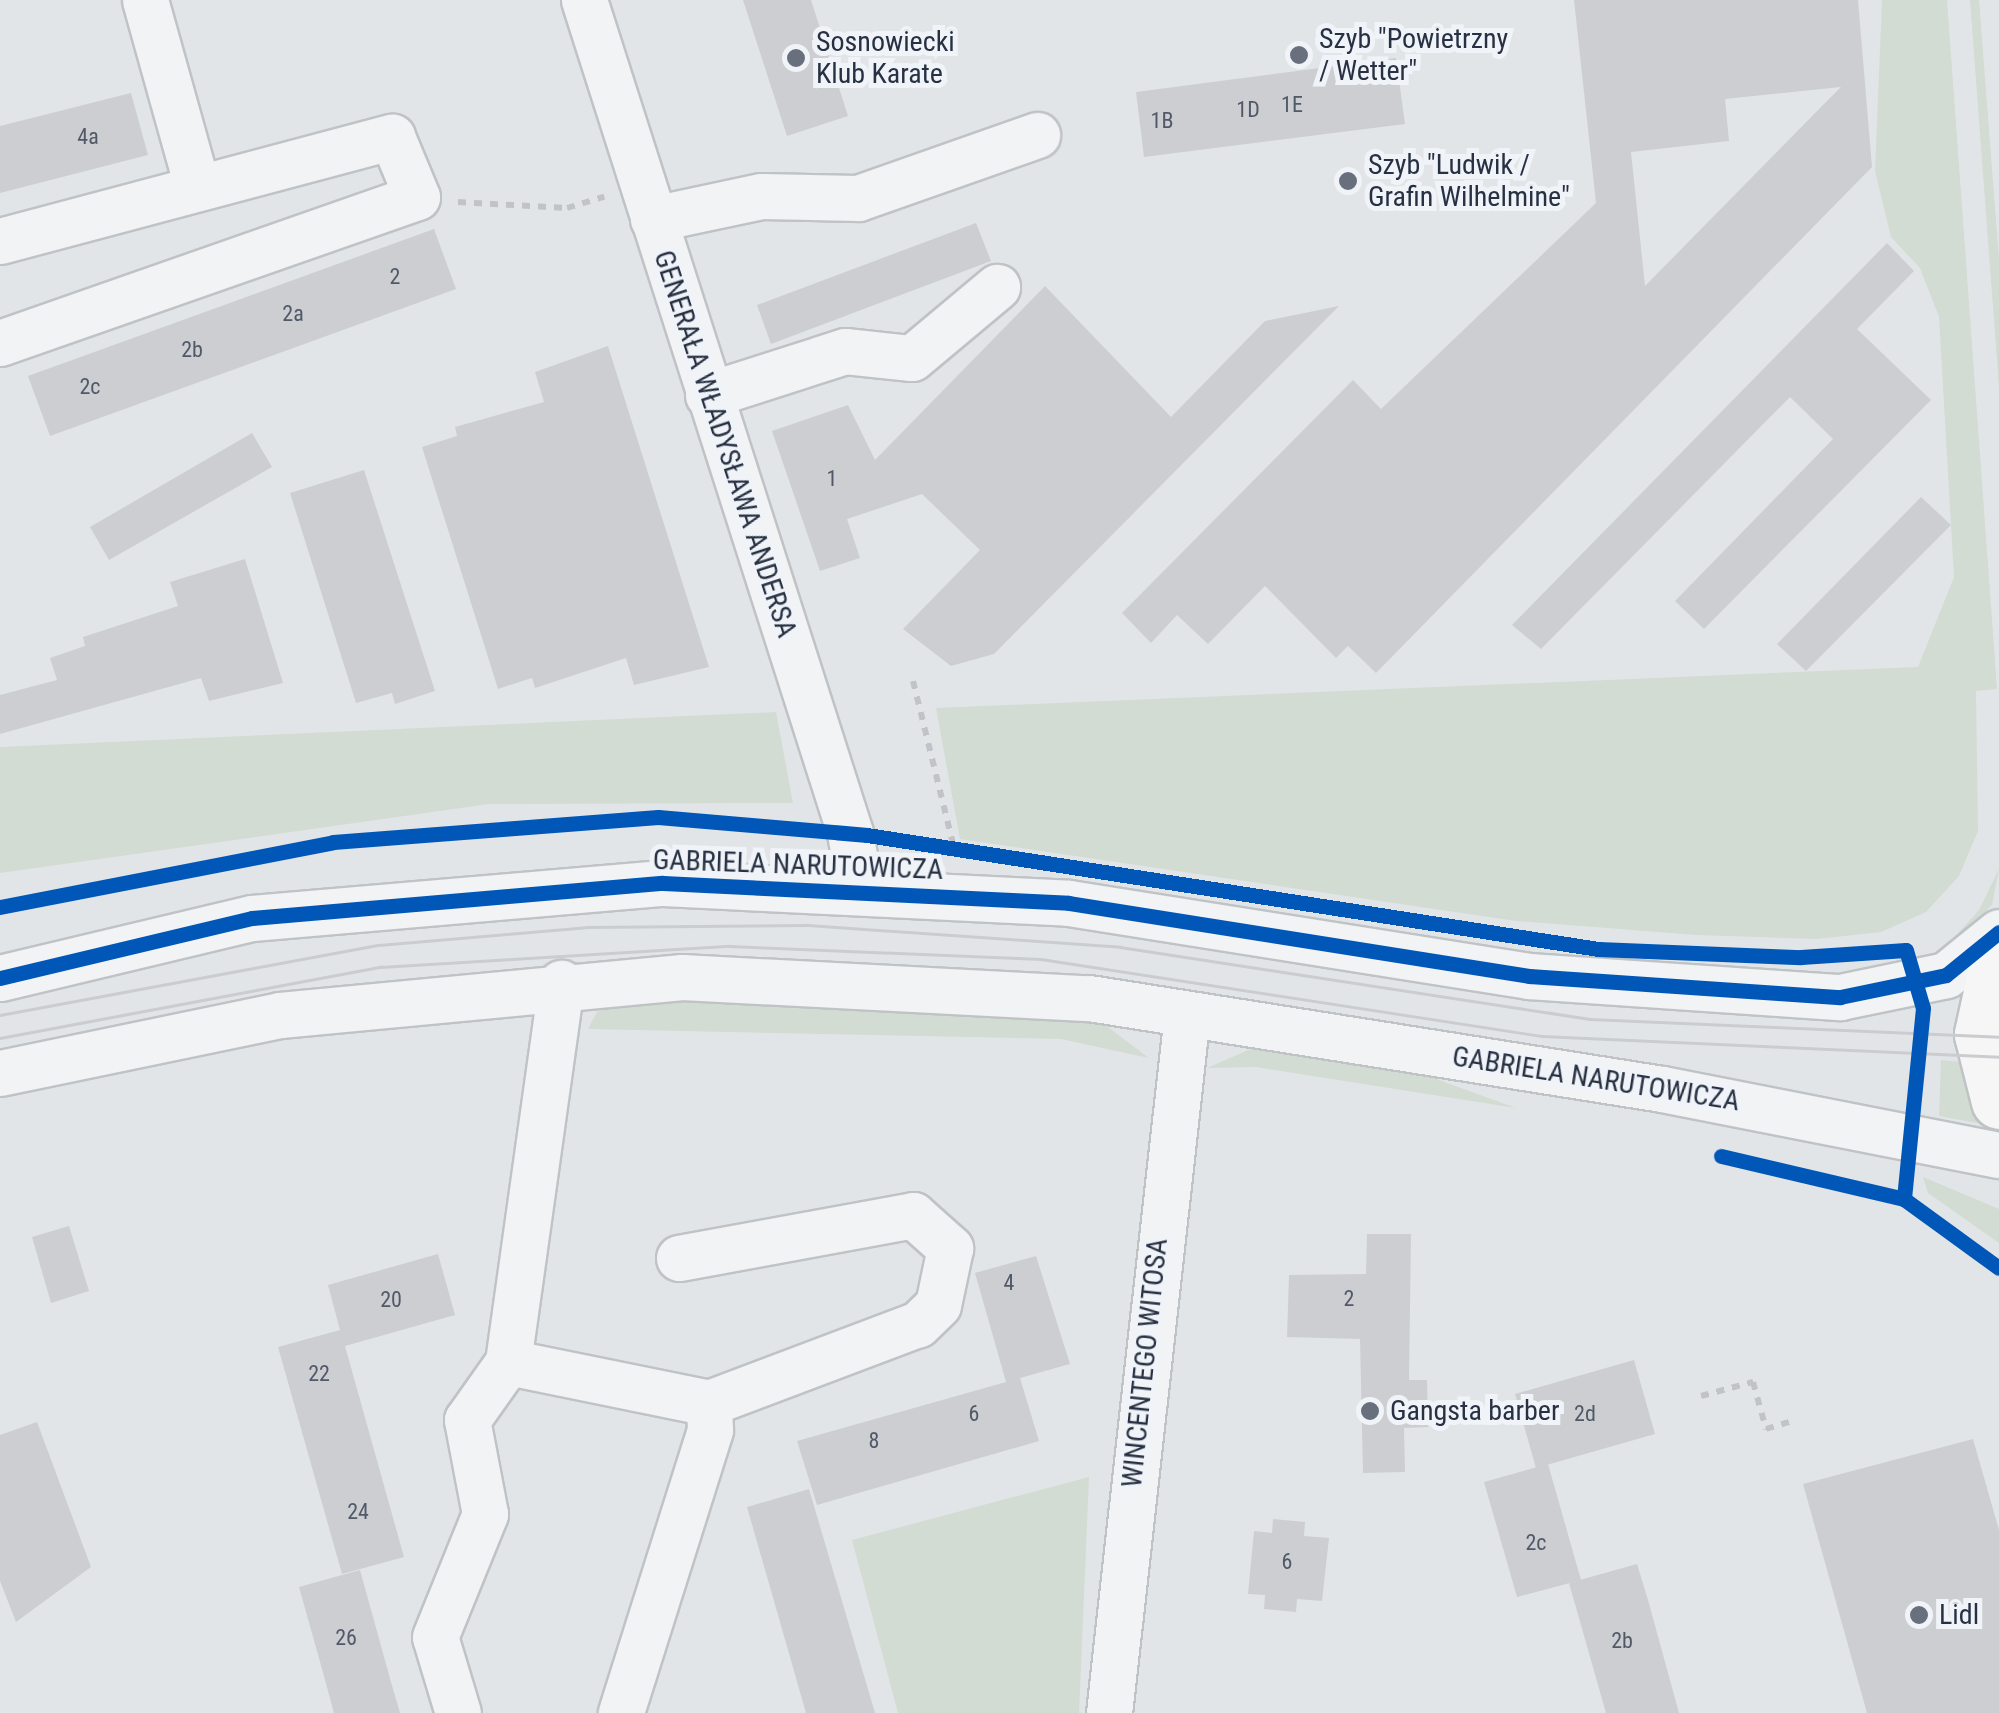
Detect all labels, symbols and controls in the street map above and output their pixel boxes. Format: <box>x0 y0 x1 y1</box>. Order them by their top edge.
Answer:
place label: Szyb "Powietrzny / Wetter" <box>1319 22 1508 88</box>
place label: Sosnowiecki Klub Karate <box>816 25 955 91</box>
marker: Szyb "Powietrzny / Wetter" <box>1288 44 1310 66</box>
marker: Sosnowiecki Klub Karate <box>785 47 807 69</box>
house number: 1E <box>1281 92 1303 118</box>
house number: 1D <box>1236 97 1260 123</box>
house number: 1B <box>1151 108 1173 134</box>
house number: 4a <box>77 124 99 150</box>
place label: Szyb "Ludwik / Grafin Wilhelmine" <box>1368 148 1570 214</box>
marker: Szyb "Ludwik / Grafin Wilhelmine" <box>1337 170 1359 192</box>
street label: GENERAŁA WŁADYSŁAWA ANDERSA <box>647 246 803 642</box>
house number: 2 <box>390 264 400 290</box>
house number: 2a <box>282 301 304 327</box>
house number: 2b <box>181 337 203 363</box>
house number: 2c <box>79 374 101 400</box>
house number: 1 <box>827 466 837 492</box>
street label: GABRIELA NARUTOWICZA <box>652 843 944 887</box>
street label: GABRIELA NARUTOWICZA <box>1450 1040 1742 1118</box>
street label: WINCENTEGO WITOSA <box>1115 1237 1175 1489</box>
house number: 4 <box>1004 1270 1014 1296</box>
house number: 2 <box>1344 1286 1354 1312</box>
house number: 20 <box>380 1287 402 1313</box>
house number: 22 <box>308 1361 330 1387</box>
place label: Gangsta barber <box>1390 1394 1559 1428</box>
marker: Gangsta barber <box>1359 1400 1381 1422</box>
house number: 6 <box>969 1401 979 1427</box>
house number: 2d <box>1574 1401 1596 1427</box>
house number: 8 <box>869 1428 879 1454</box>
house number: 24 <box>347 1499 369 1525</box>
house number: 2c <box>1525 1530 1547 1556</box>
house number: 6 <box>1282 1549 1292 1575</box>
place label: Lidl <box>1939 1598 1979 1632</box>
marker: Lidl <box>1908 1604 1930 1626</box>
house number: 26 <box>335 1625 357 1651</box>
house number: 2b <box>1611 1628 1633 1654</box>

